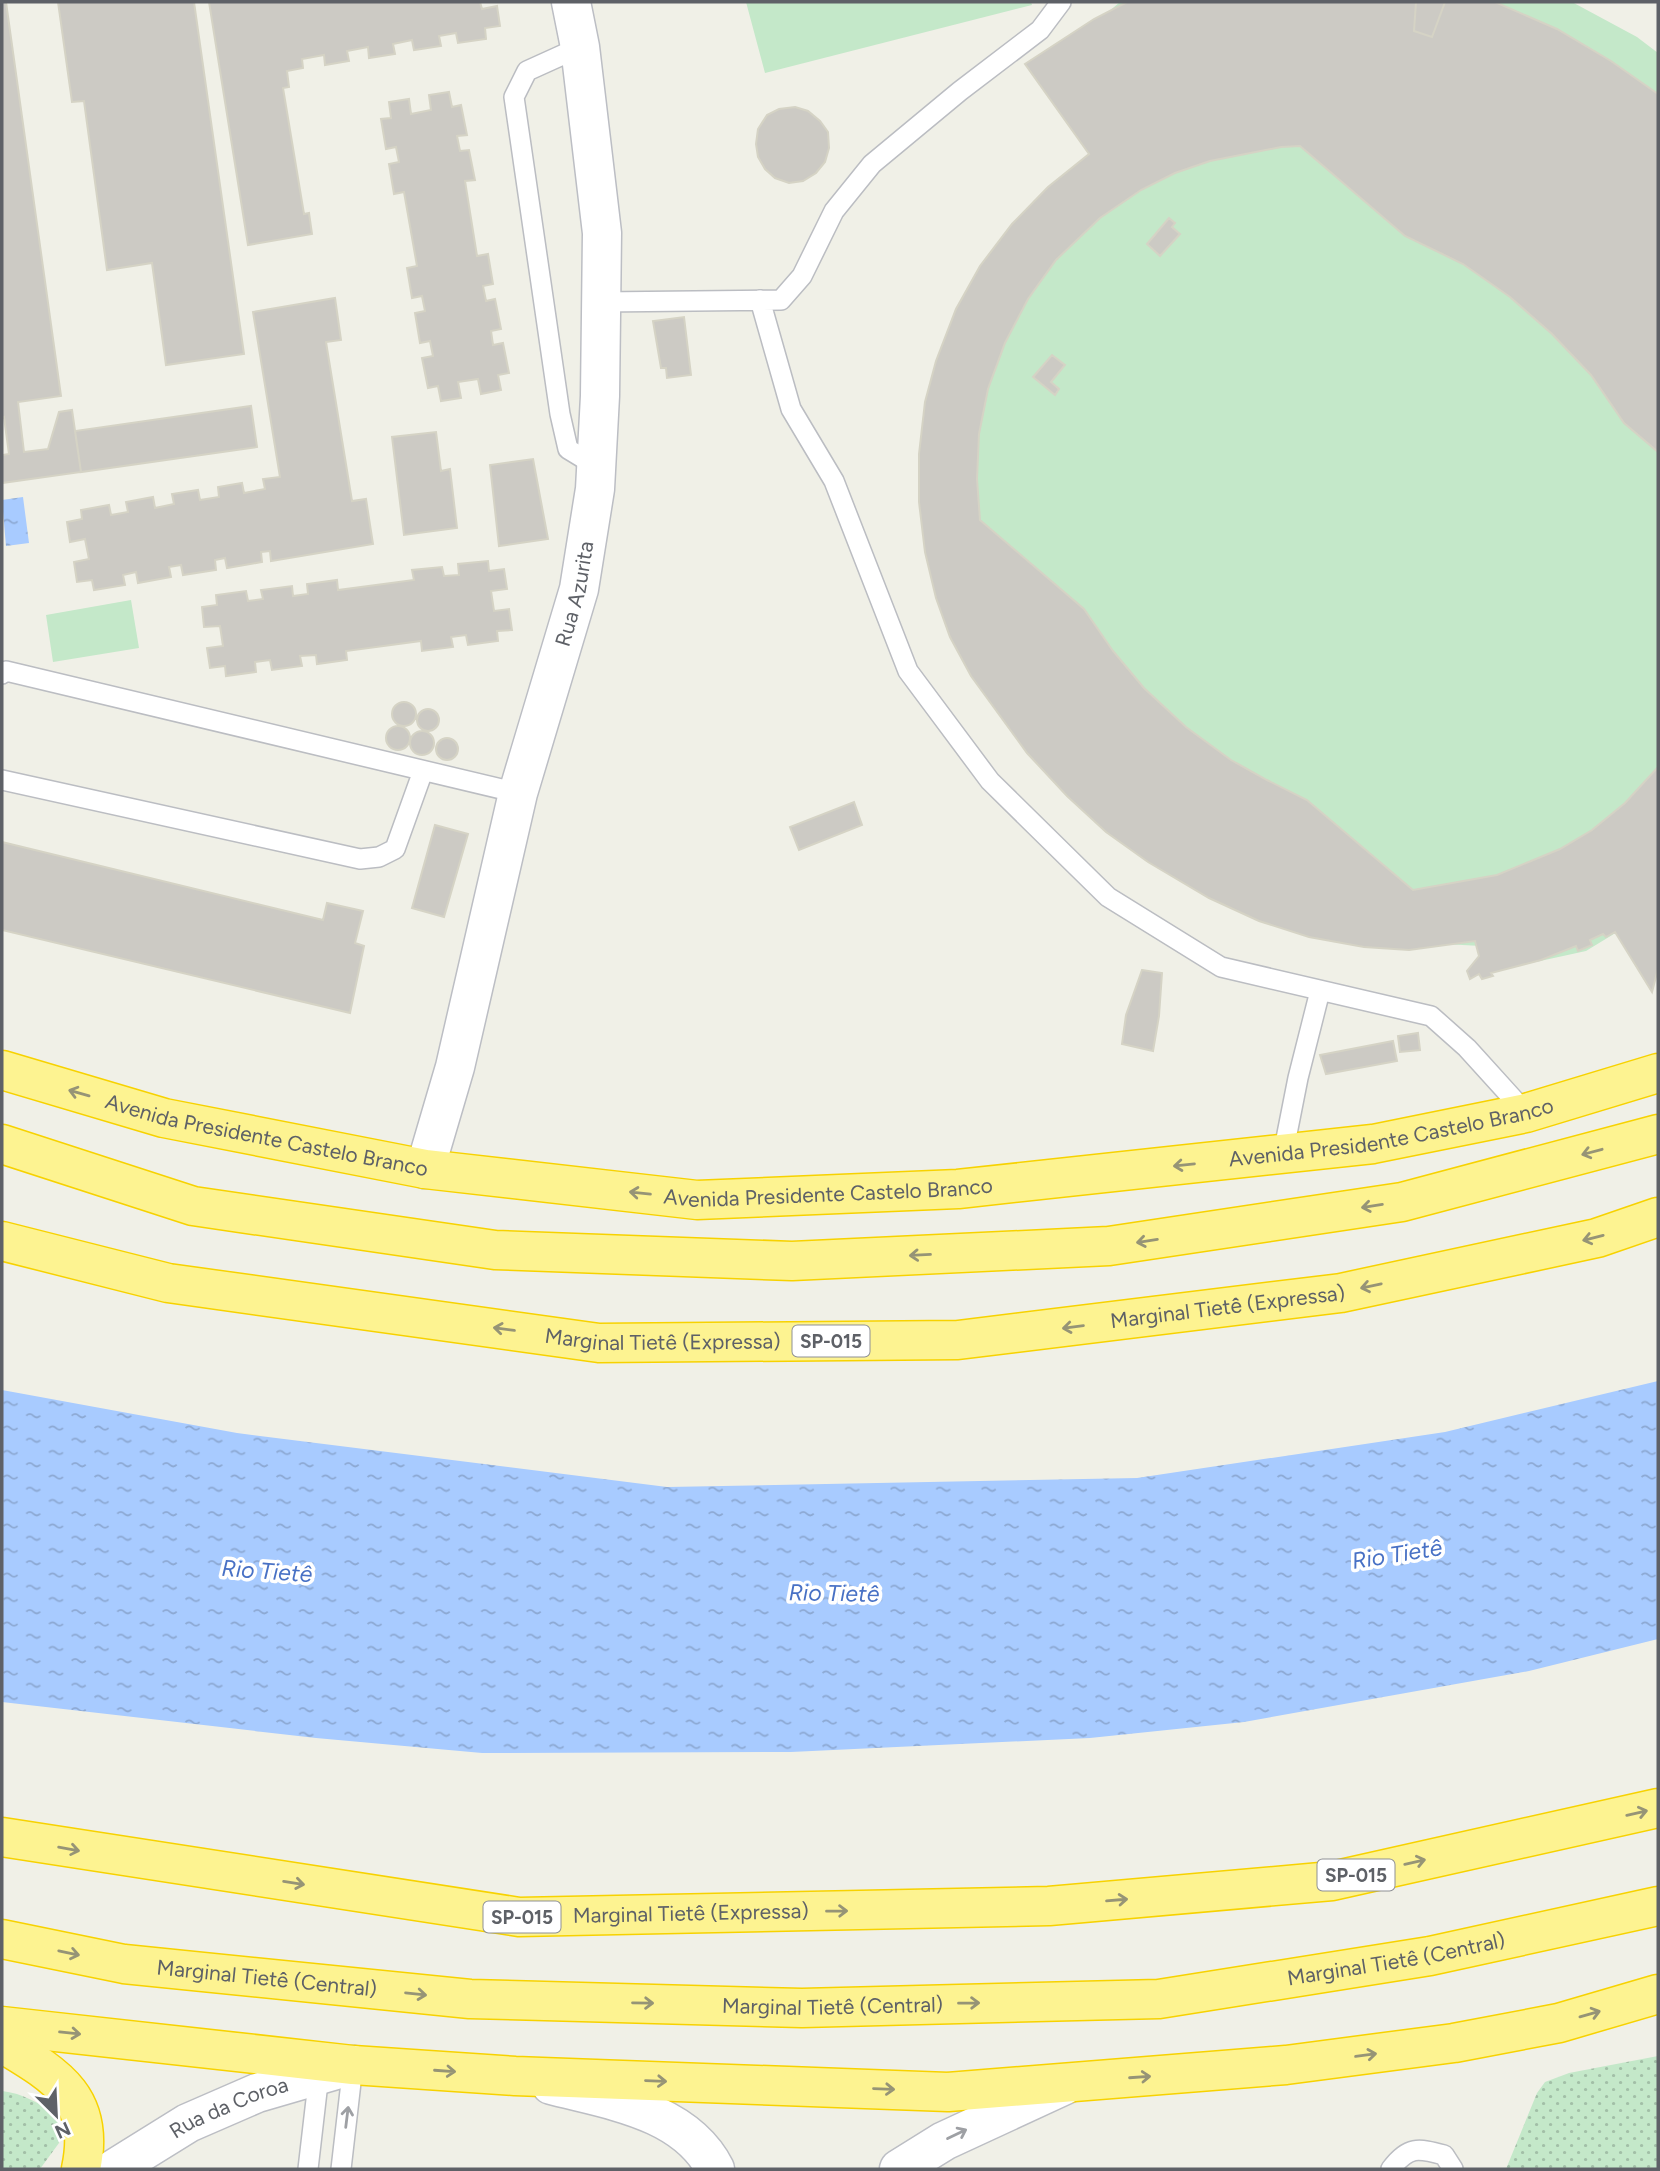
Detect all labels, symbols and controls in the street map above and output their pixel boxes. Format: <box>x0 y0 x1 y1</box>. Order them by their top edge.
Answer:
street label: Rua Azurita <box>550 539 598 649</box>
one-way arrow <box>68 1085 90 1098</box>
street label: Avenida Presidente Castelo Branco <box>102 1088 430 1181</box>
street label: Avenida Presidente Castelo Branco <box>1227 1092 1556 1172</box>
one-way arrow <box>1581 1146 1604 1159</box>
one-way arrow <box>1173 1159 1196 1172</box>
street label: Avenida Presidente Castelo Branco <box>663 1172 994 1212</box>
one-way arrow <box>629 1186 651 1199</box>
one-way arrow <box>1361 1200 1383 1213</box>
one-way arrow <box>1582 1232 1605 1245</box>
one-way arrow <box>1136 1234 1158 1247</box>
one-way arrow <box>909 1249 932 1262</box>
street label: Marginal Tietê (Expressa) <box>1109 1279 1347 1333</box>
one-way arrow <box>1360 1280 1383 1294</box>
one-way arrow <box>1062 1320 1085 1333</box>
one-way arrow <box>493 1323 516 1336</box>
street label: Marginal Tietê (Expressa) <box>543 1323 781 1355</box>
road number: SP-015 <box>792 1326 870 1357</box>
water label: Rio Tietê <box>1350 1533 1445 1575</box>
water label: Rio Tietê <box>221 1554 314 1588</box>
water label: Rio Tietê <box>788 1578 880 1608</box>
one-way arrow <box>1625 1805 1648 1819</box>
one-way arrow <box>57 1843 80 1856</box>
one-way arrow <box>1403 1855 1426 1868</box>
road number: SP-015 <box>1318 1859 1394 1890</box>
one-way arrow <box>282 1877 305 1890</box>
one-way arrow <box>1105 1893 1128 1906</box>
street label: Marginal Tietê (Expressa) <box>573 1898 809 1928</box>
road number: SP-015 <box>484 1901 560 1932</box>
one-way arrow <box>826 1904 849 1917</box>
street label: Marginal Tietê (Central) <box>1285 1927 1507 1990</box>
one-way arrow <box>57 1946 80 1960</box>
street label: Marginal Tietê (Central) <box>156 1954 378 2002</box>
one-way arrow <box>404 1987 427 2000</box>
street label: Marginal Tietê (Central) <box>722 1991 943 2020</box>
one-way arrow <box>631 1997 654 2010</box>
one-way arrow <box>957 1997 980 2010</box>
one-way arrow <box>1578 2007 1600 2020</box>
one-way arrow <box>58 2027 80 2040</box>
one-way arrow <box>1354 2048 1377 2061</box>
one-way arrow <box>433 2065 456 2078</box>
one-way arrow <box>1128 2070 1151 2083</box>
street label: Rua da Coroa <box>165 2072 291 2143</box>
one-way arrow <box>645 2075 668 2088</box>
north arrow <box>21 2080 91 2150</box>
one-way arrow <box>872 2083 895 2096</box>
one-way arrow <box>340 2106 353 2129</box>
text: N <box>51 2117 74 2144</box>
one-way arrow <box>946 2127 967 2141</box>

